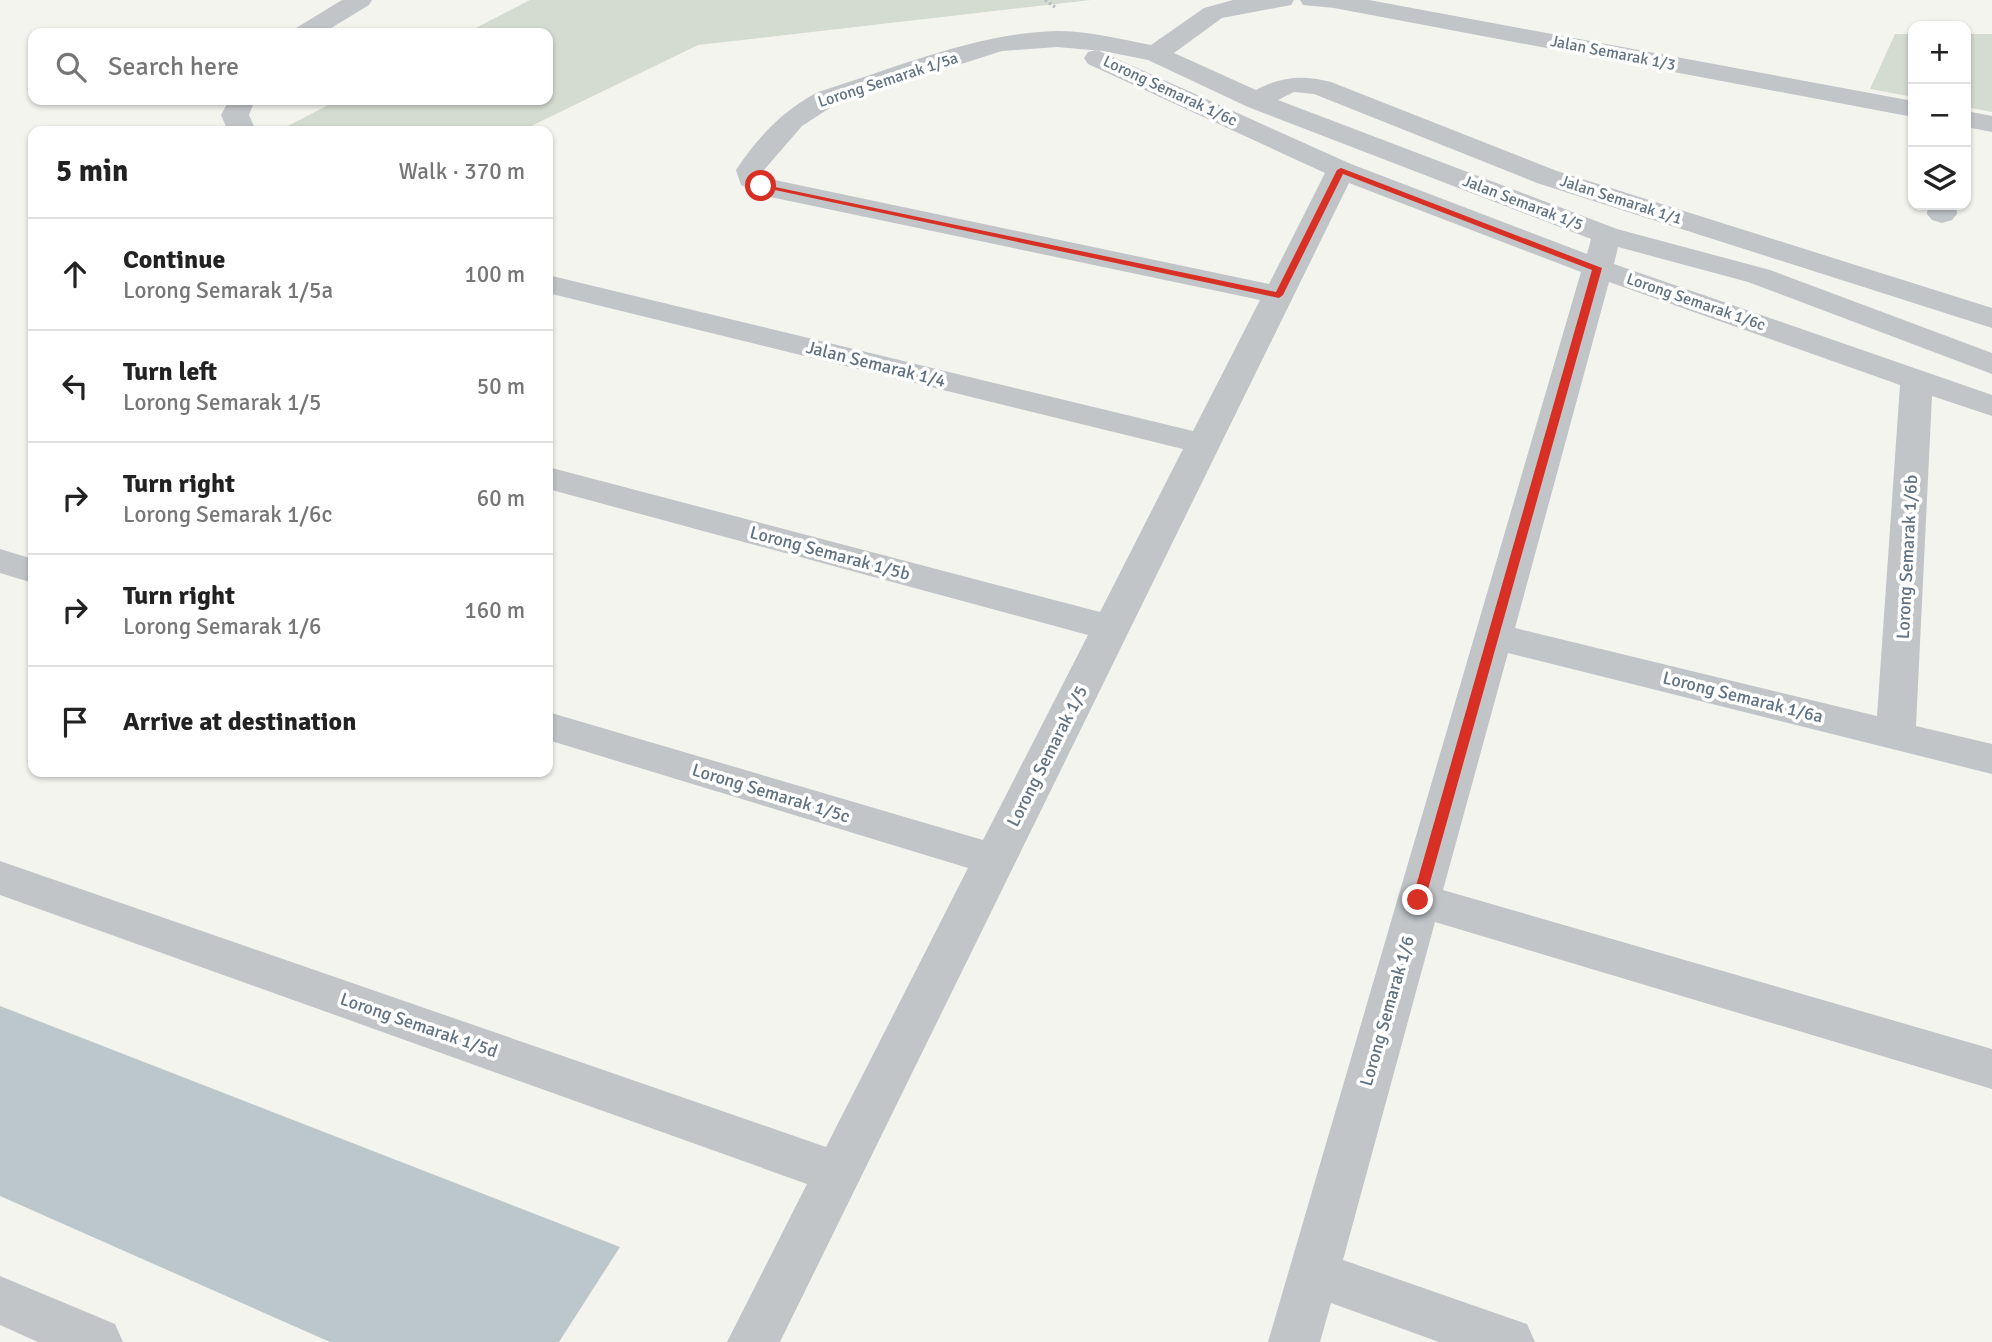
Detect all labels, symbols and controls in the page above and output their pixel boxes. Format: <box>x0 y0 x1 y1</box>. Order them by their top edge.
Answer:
map controls <box>1908 21 1971 210</box>
button: + <box>1908 21 1971 84</box>
search box <box>28 28 553 105</box>
street label: Jalan Semarak 1/3 <box>1549 31 1677 75</box>
icon: search <box>52 48 90 86</box>
street label: Lorong Semarak 1/5a <box>815 48 961 112</box>
text: Search here <box>108 51 239 83</box>
street label: Lorong Semarak 1/6c <box>1100 51 1240 131</box>
button: − <box>1908 84 1971 147</box>
button: layers <box>1908 147 1971 210</box>
text: 5 min <box>56 153 128 190</box>
text: Walk · 370 m <box>399 157 525 186</box>
route start <box>745 170 776 201</box>
street label: Jalan Semarak 1/5 <box>1460 171 1586 235</box>
street label: Jalan Semarak 1/1 <box>1557 171 1685 229</box>
text: Continue <box>123 244 225 276</box>
icon: ahead <box>56 255 94 293</box>
text: 100 m <box>464 260 525 289</box>
street label: Lorong Semarak 1/6c <box>1624 269 1768 335</box>
text: Lorong Semarak 1/5a <box>123 276 333 305</box>
street label: Jalan Semarak 1/4 <box>804 336 948 392</box>
text: Turn left <box>123 356 217 388</box>
icon: left <box>56 367 94 405</box>
text: 50 m <box>477 372 525 401</box>
text: Lorong Semarak 1/5 <box>123 388 322 417</box>
text: Turn right <box>123 468 235 500</box>
street label: Lorong Semarak 1/6b <box>1892 474 1922 640</box>
icon: right <box>56 479 94 517</box>
text: 60 m <box>477 484 525 513</box>
text: Lorong Semarak 1/6c <box>123 500 332 529</box>
street label: Lorong Semarak 1/5b <box>748 521 912 585</box>
text: Turn right <box>123 580 235 612</box>
icon: right <box>56 591 94 629</box>
text: 160 m <box>464 596 525 625</box>
text: Lorong Semarak 1/6 <box>123 612 322 641</box>
street label: Lorong Semarak 1/6a <box>1661 666 1825 728</box>
street label: Lorong Semarak 1/5 <box>1002 682 1092 830</box>
icon: arrive <box>56 703 94 741</box>
text: Arrive at destination <box>123 706 356 738</box>
street label: Lorong Semarak 1/5c <box>689 759 853 827</box>
route end <box>1402 884 1433 915</box>
street label: Lorong Semarak 1/6 <box>1355 933 1419 1089</box>
street label: Lorong Semarak 1/5d <box>337 988 501 1062</box>

